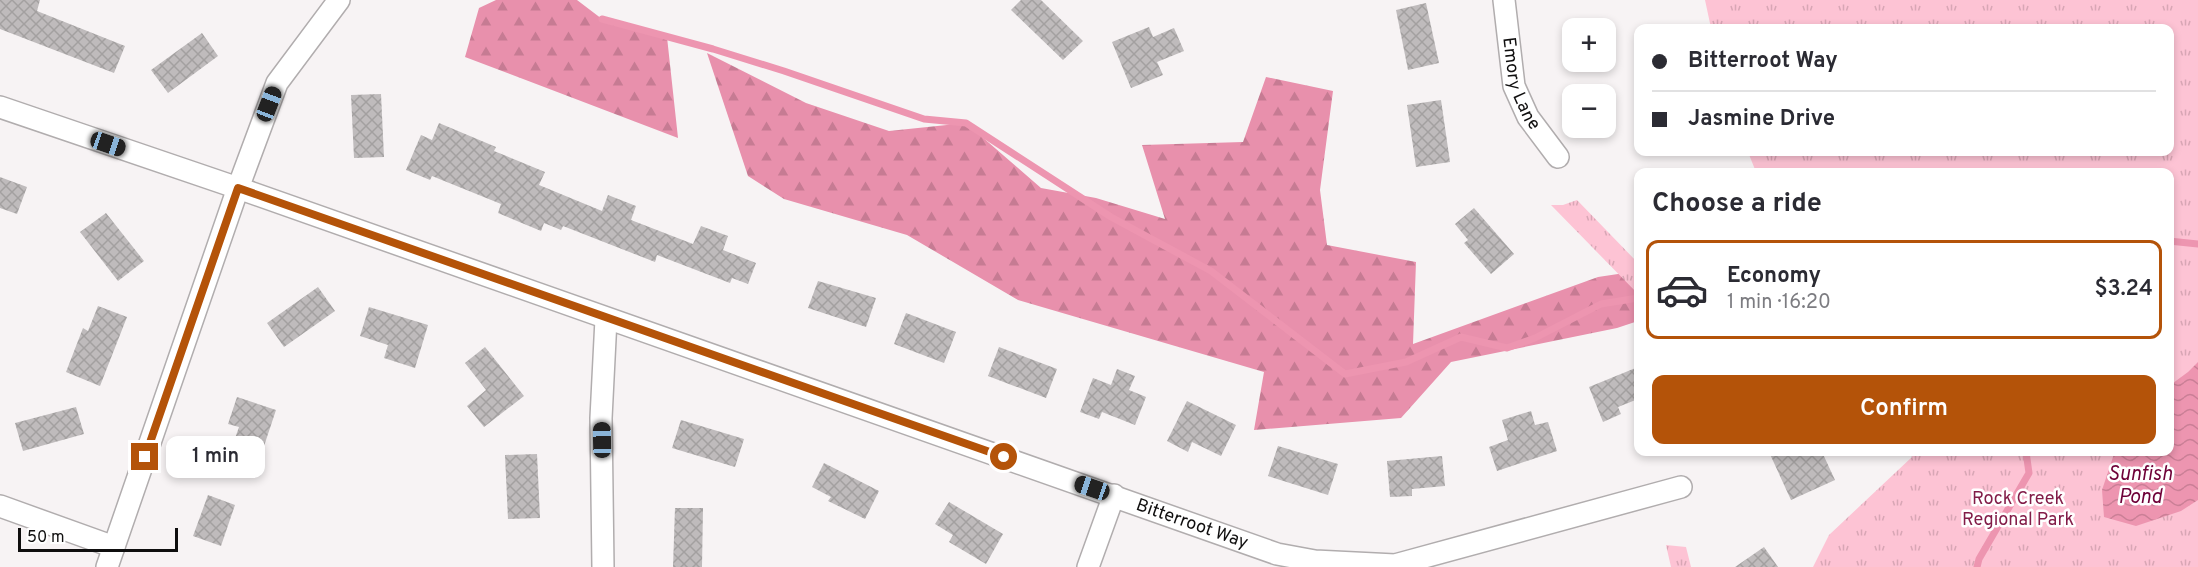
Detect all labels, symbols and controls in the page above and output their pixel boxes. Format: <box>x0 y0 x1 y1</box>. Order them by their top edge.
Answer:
map controls <box>1562 18 1616 138</box>
button: + <box>1562 18 1616 72</box>
street label: Emory Lane <box>1497 36 1546 135</box>
text: Bitterroot Way <box>1688 48 1838 75</box>
car <box>254 84 284 124</box>
button: − <box>1562 84 1616 138</box>
text: Jasmine Drive <box>1688 106 1835 133</box>
car <box>88 130 128 158</box>
text: Choose a ride <box>1652 187 1822 221</box>
icon: car <box>1655 263 1709 317</box>
text: Economy <box>1727 263 1821 290</box>
text: $3.24 <box>2094 276 2153 303</box>
text: 1 min · 16:20 <box>1727 290 1831 316</box>
button: Confirm <box>1652 375 2156 444</box>
car <box>593 422 611 458</box>
callout: 1 min <box>166 436 265 478</box>
route end <box>131 443 158 470</box>
route start <box>990 443 1017 470</box>
text: 1 min <box>192 444 239 470</box>
water label: Sunfish Pond <box>2108 462 2172 511</box>
car <box>1072 474 1112 502</box>
park label: Rock Creek Regional Park <box>1962 488 2074 532</box>
street label: Bitterroot Way <box>1133 494 1251 554</box>
scale bar <box>18 525 178 552</box>
text: 50 m <box>27 528 65 548</box>

